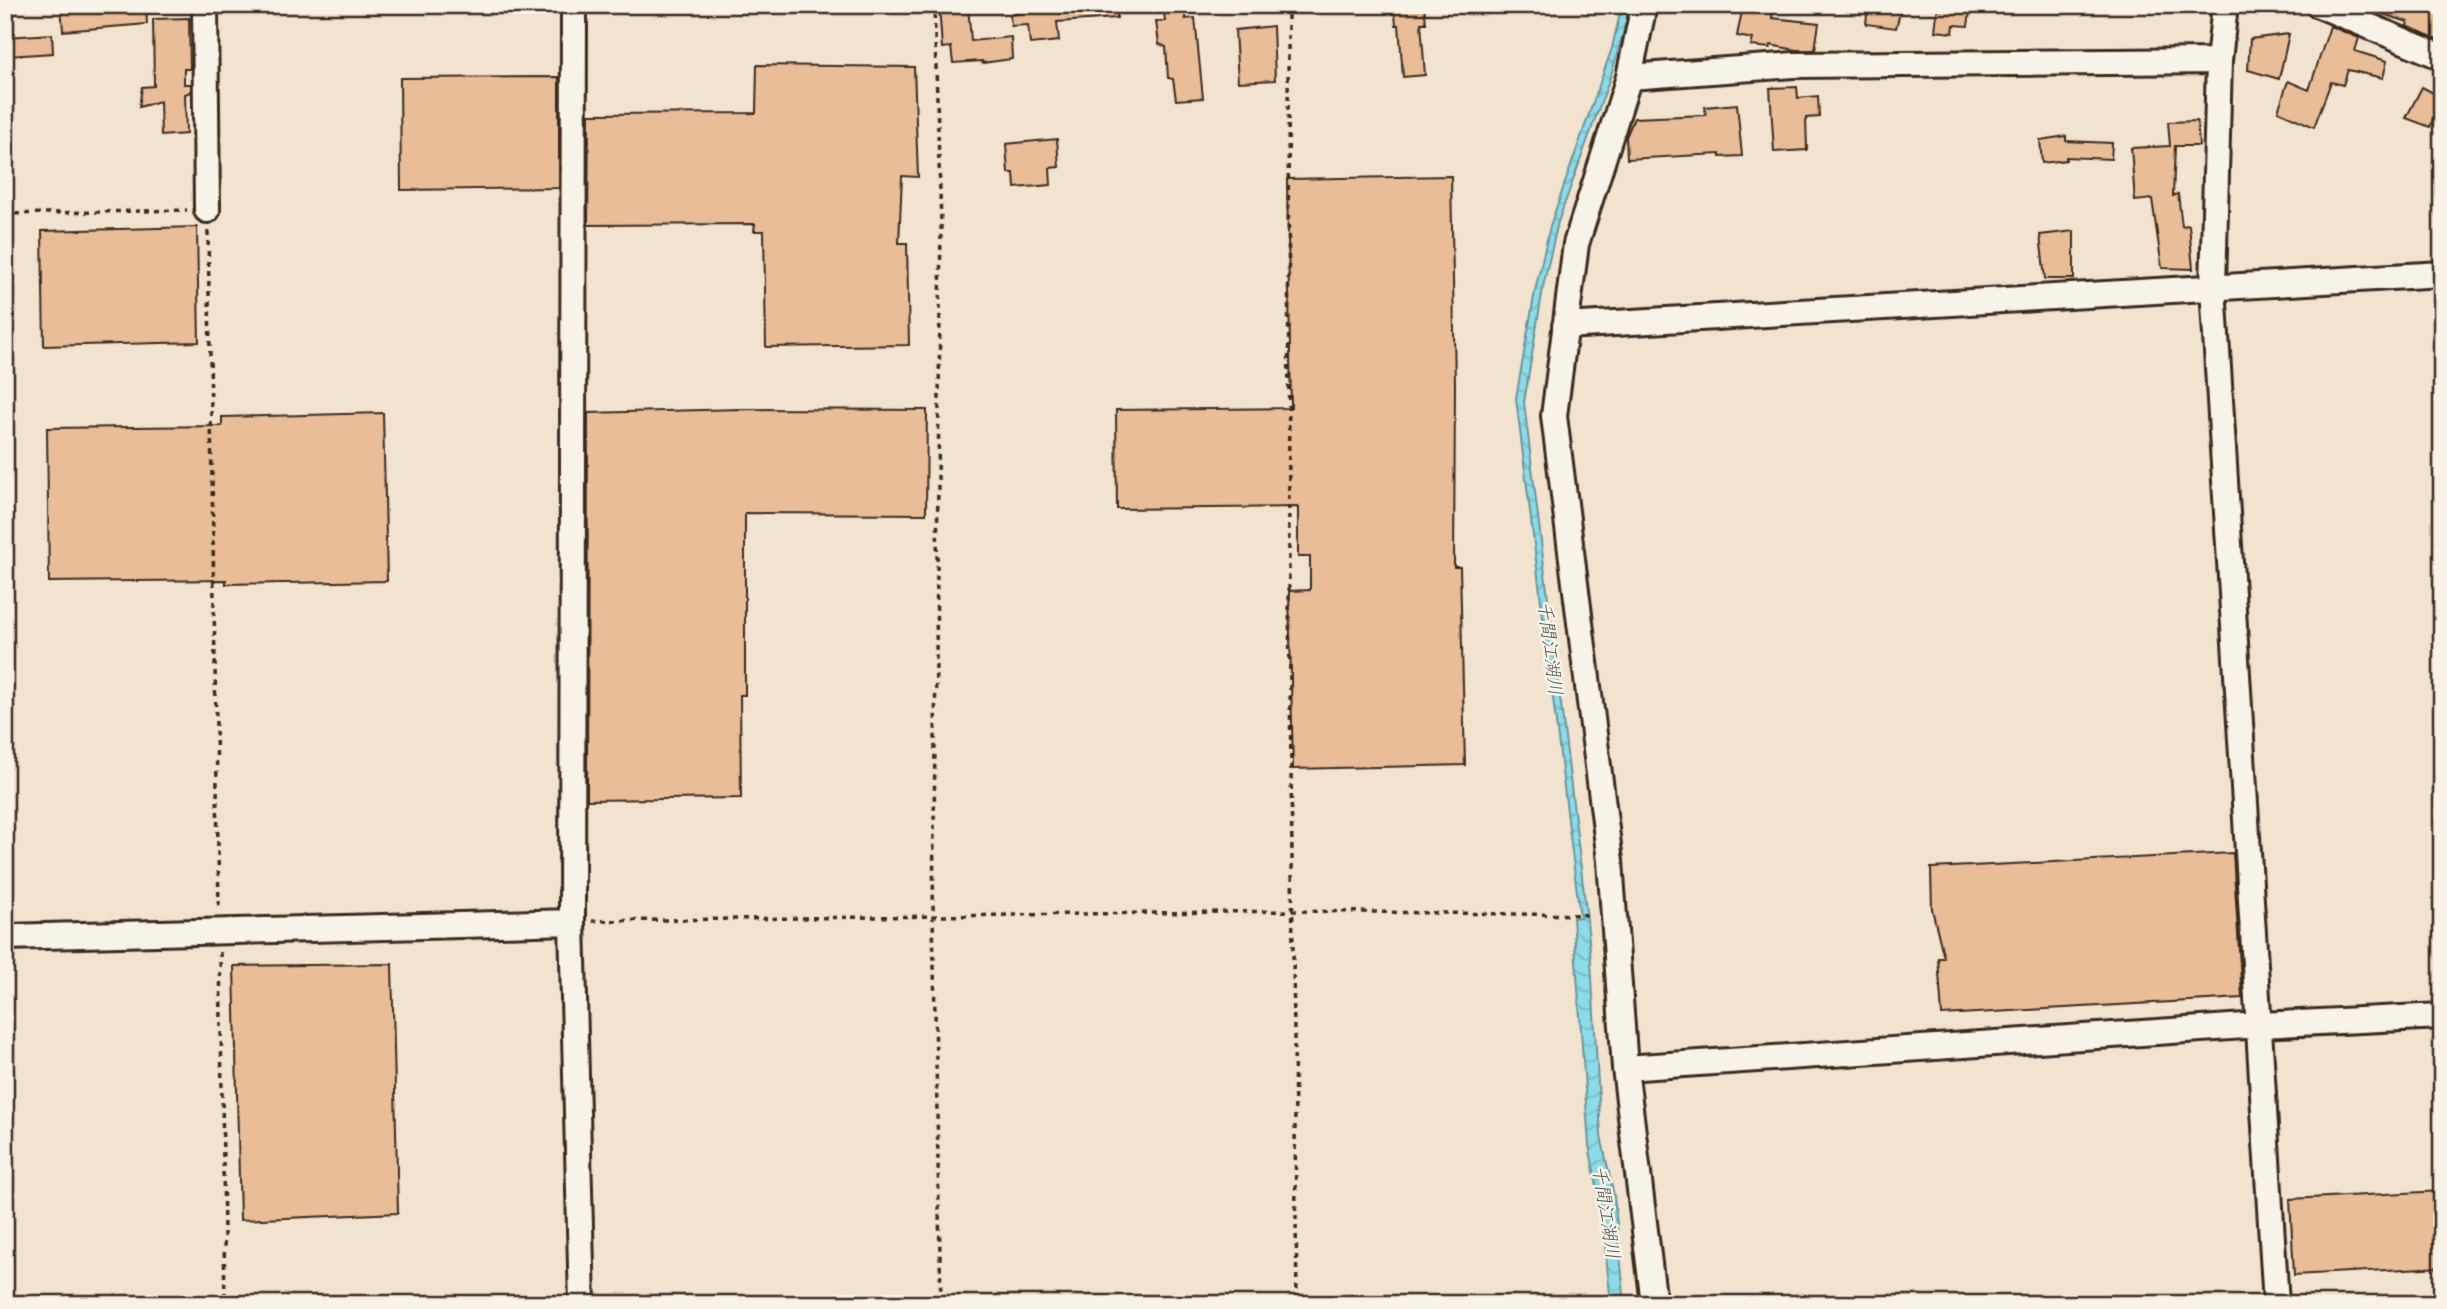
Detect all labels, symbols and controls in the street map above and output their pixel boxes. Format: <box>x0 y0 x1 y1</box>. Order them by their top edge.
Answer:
water label: 千間江湖川 <box>1528 599 1570 697</box>
water label: 千間江湖川 <box>1583 1163 1627 1262</box>

